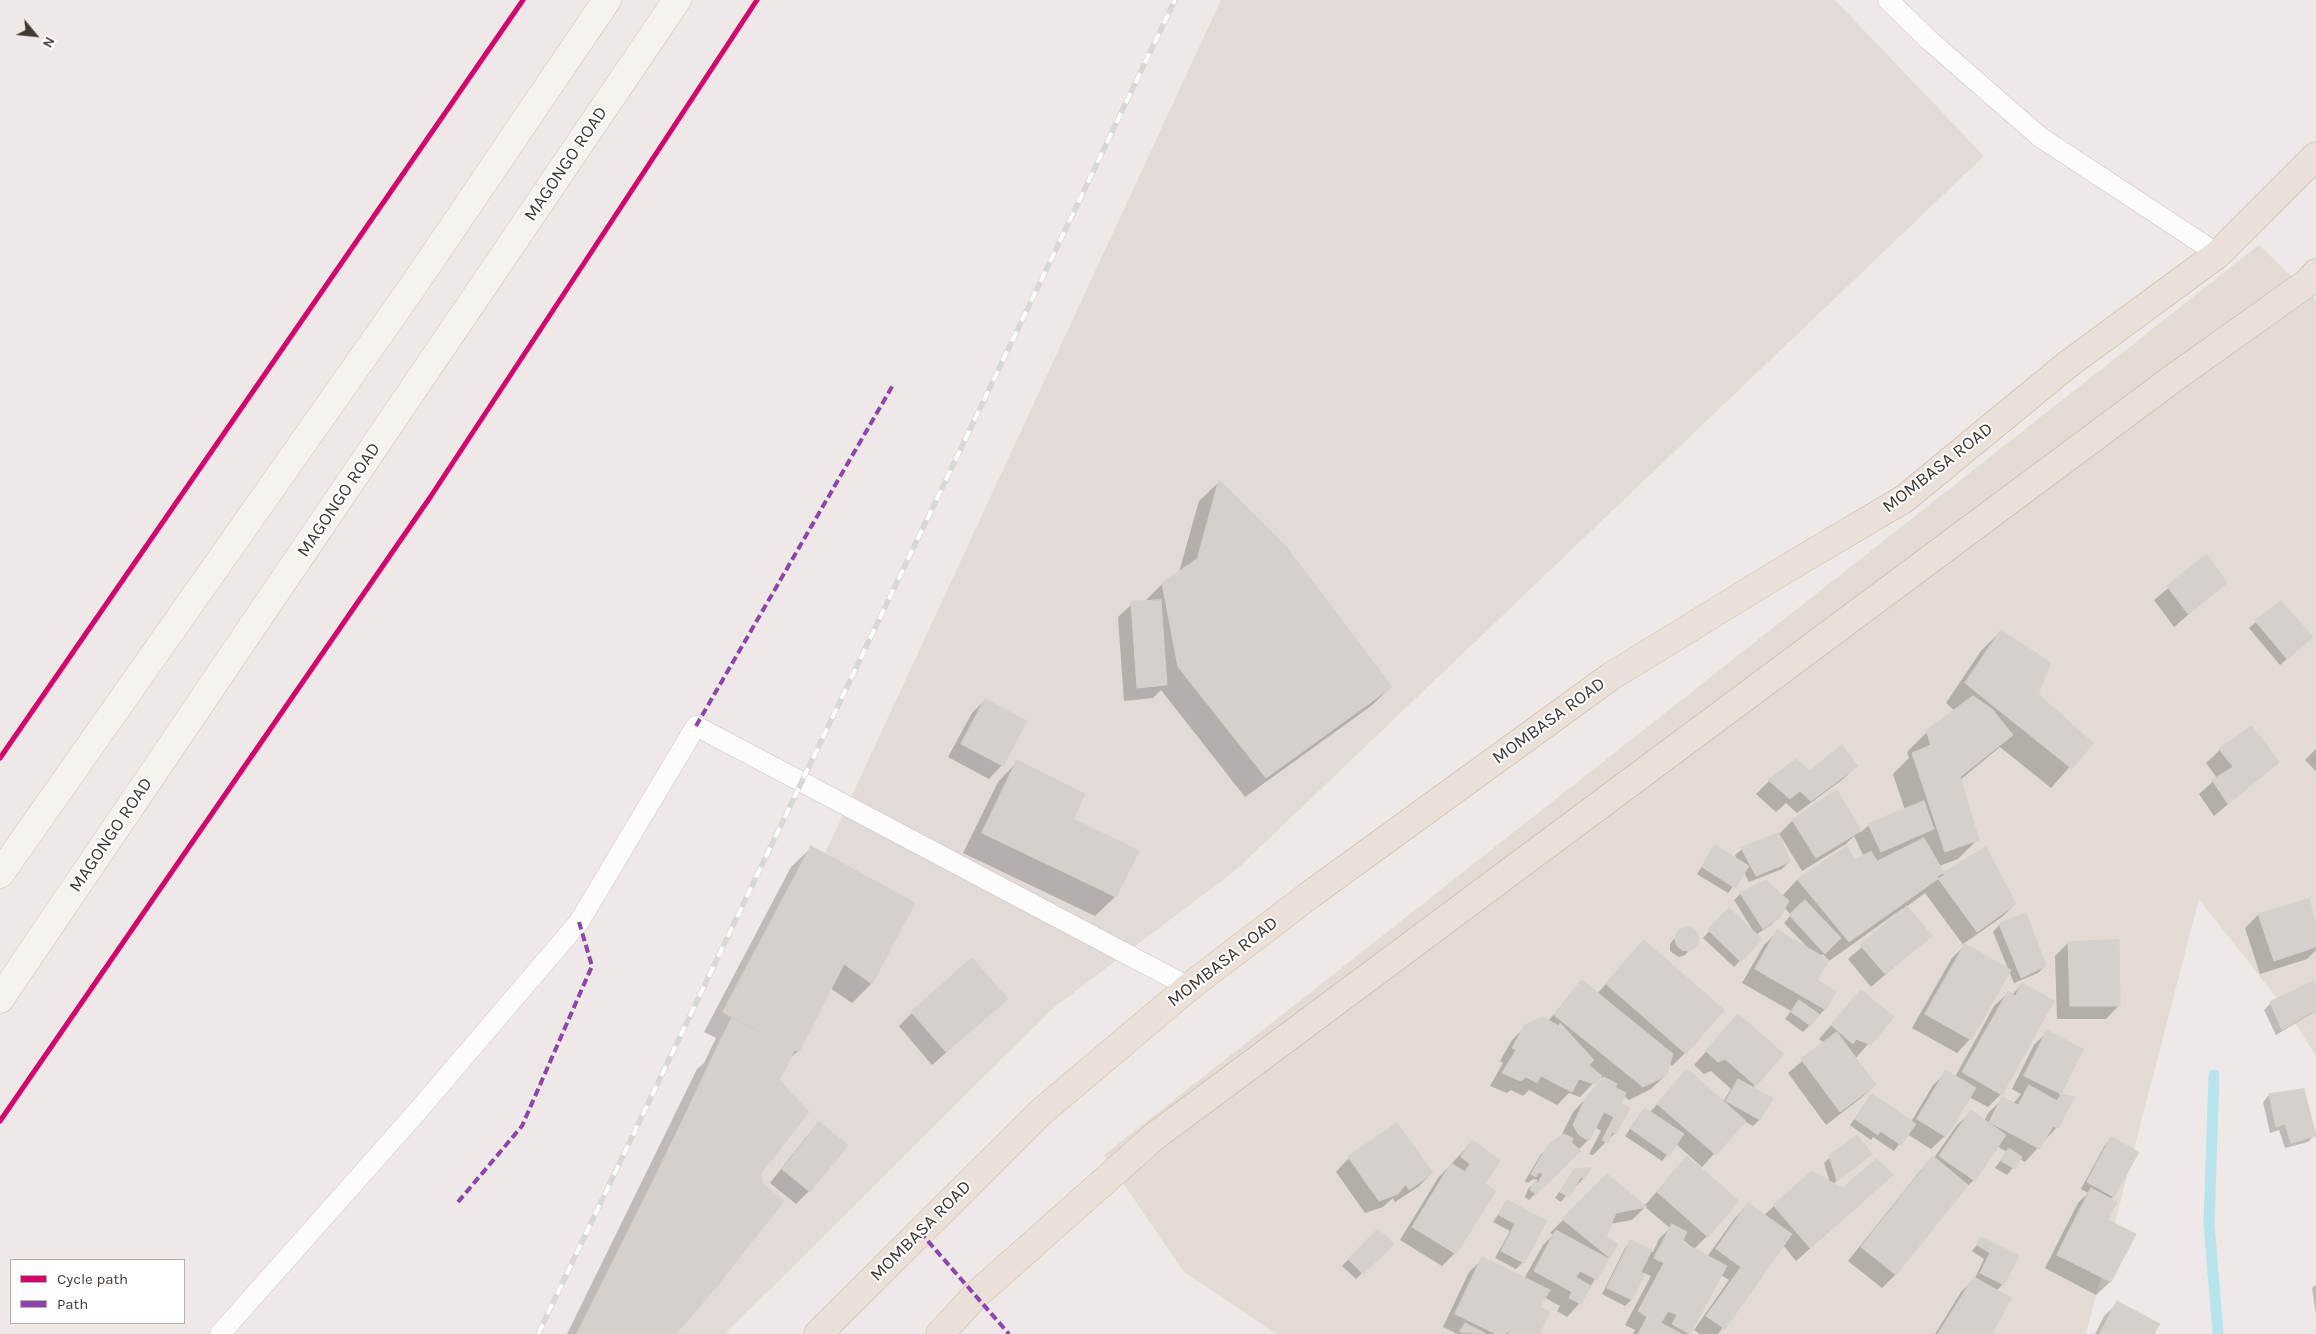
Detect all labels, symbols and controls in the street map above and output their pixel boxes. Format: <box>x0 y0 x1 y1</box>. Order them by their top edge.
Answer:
north arrow <box>10 10 60 60</box>
text: N <box>39 34 59 51</box>
street label: MAGONGO ROAD <box>520 103 612 225</box>
street label: MOMBASA ROAD <box>1879 418 1997 518</box>
street label: MAGONGO ROAD <box>293 439 385 561</box>
street label: MOMBASA ROAD <box>1488 673 1610 769</box>
street label: MAGONGO ROAD <box>65 774 157 896</box>
street label: MOMBASA ROAD <box>1164 912 1282 1012</box>
street label: MOMBASA ROAD <box>866 1176 976 1286</box>
legend <box>10 1259 185 1324</box>
text: Cycle path <box>57 1270 128 1288</box>
text: Path <box>57 1295 88 1313</box>

